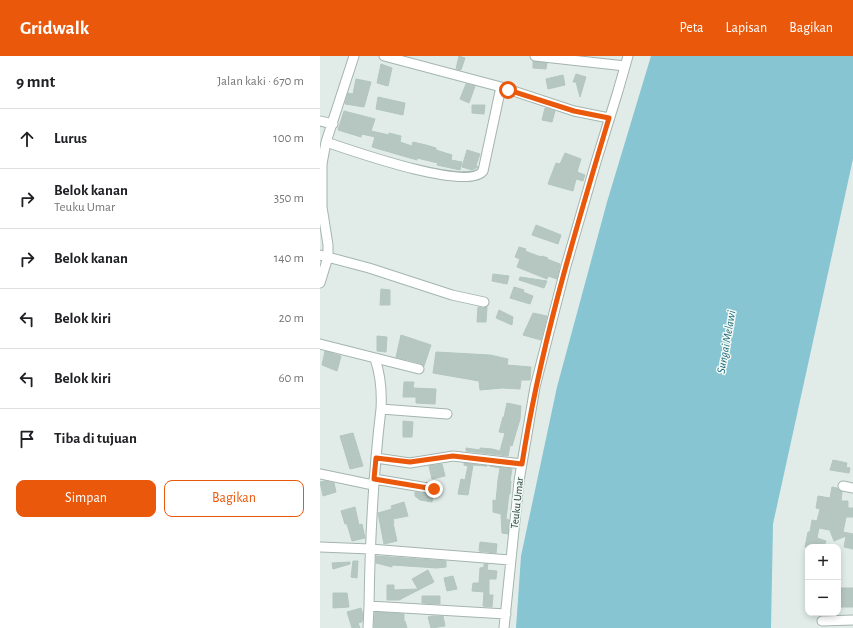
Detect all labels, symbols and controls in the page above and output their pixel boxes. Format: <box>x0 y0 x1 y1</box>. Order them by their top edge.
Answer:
text: Gridwalk <box>20 19 89 38</box>
text: Peta <box>680 21 704 35</box>
text: Lapisan <box>726 21 767 35</box>
text: Bagikan <box>789 21 833 35</box>
text: 9 mnt <box>16 73 55 90</box>
text: Jalan kaki · 670 m <box>217 75 304 88</box>
route start <box>499 81 517 99</box>
icon: ahead <box>16 128 38 150</box>
text: Lurus <box>54 131 87 146</box>
text: 100 m <box>273 132 304 145</box>
text: Belok kanan <box>54 183 128 198</box>
icon: right <box>16 188 38 210</box>
text: 350 m <box>274 192 304 205</box>
text: Teuku Umar <box>54 201 115 214</box>
icon: right <box>16 248 38 270</box>
text: Belok kanan <box>54 251 128 266</box>
text: 140 m <box>274 252 304 265</box>
icon: left <box>16 308 38 330</box>
water label: Sungai Melawi <box>715 309 738 374</box>
text: Belok kiri <box>54 311 111 326</box>
text: 20 m <box>279 312 304 325</box>
icon: left <box>16 368 38 390</box>
text: Belok kiri <box>54 371 111 386</box>
text: 60 m <box>278 372 304 385</box>
icon: arrive <box>16 428 38 450</box>
text: Tiba di tujuan <box>54 431 137 446</box>
street label: Teuku Umar <box>509 476 525 529</box>
button: Simpan <box>16 480 156 517</box>
button: Bagikan <box>164 480 304 517</box>
route end <box>425 480 443 498</box>
map controls <box>805 544 841 616</box>
button: + <box>805 544 841 580</box>
button: − <box>805 580 841 616</box>

